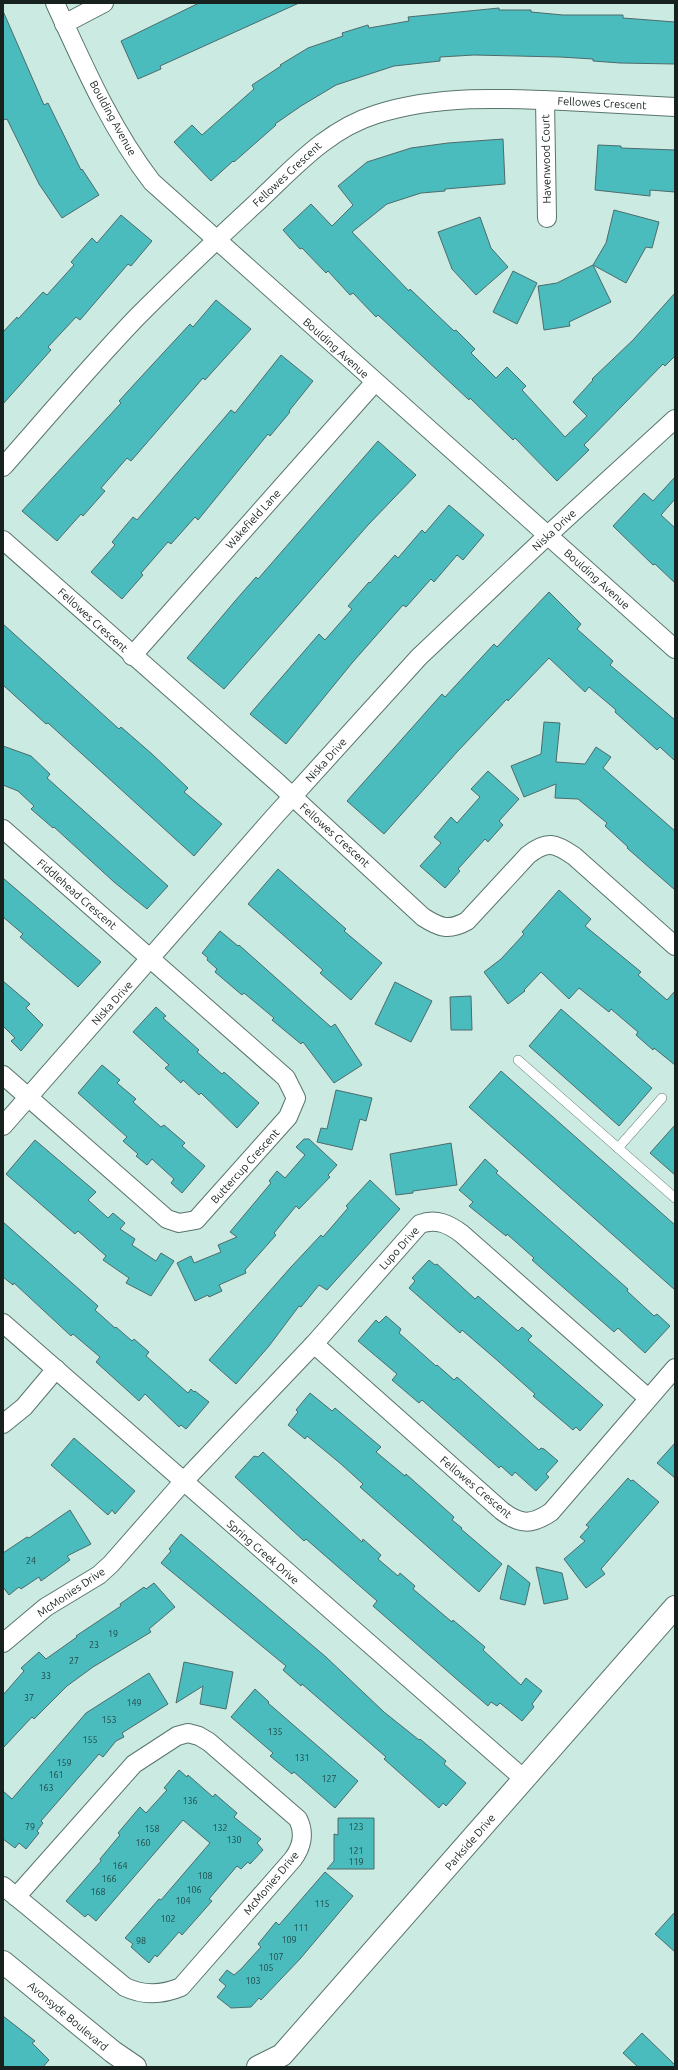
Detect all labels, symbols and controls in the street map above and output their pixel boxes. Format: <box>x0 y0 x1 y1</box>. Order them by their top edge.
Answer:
street label: Boulding Avenue <box>87 78 139 158</box>
street label: Fellowes Crescent <box>557 95 648 111</box>
street label: Havenwood Court <box>539 114 553 204</box>
street label: Fellowes Crescent <box>250 139 324 209</box>
street label: Boulding Avenue <box>301 315 371 381</box>
street label: Wakefield Lane <box>223 487 283 551</box>
street label: Niska Drive <box>530 507 578 553</box>
street label: Boulding Avenue <box>562 546 632 612</box>
street label: Fellowes Crescent <box>56 586 131 655</box>
street label: Niska Drive <box>303 736 349 784</box>
street label: Fellowes Crescent <box>298 801 373 870</box>
street label: Fiddlehead Crescent <box>35 856 119 932</box>
street label: Niska Drive <box>89 979 135 1027</box>
street label: Buttercup Crescent <box>208 1126 282 1206</box>
street label: Lupo Drive <box>377 1224 421 1272</box>
street label: Fellowes Crescent <box>438 1454 515 1521</box>
street label: Spring Creek Drive <box>225 1518 301 1586</box>
house number: 24 <box>26 1556 36 1566</box>
street label: McMonies Drive <box>35 1565 107 1619</box>
house number: 19 <box>108 1629 118 1639</box>
house number: 23 <box>89 1640 99 1650</box>
house number: 27 <box>69 1656 79 1666</box>
house number: 33 <box>41 1671 51 1681</box>
house number: 37 <box>24 1693 34 1703</box>
house number: 149 <box>126 1698 142 1708</box>
house number: 153 <box>101 1715 117 1725</box>
house number: 135 <box>267 1727 283 1737</box>
house number: 155 <box>82 1735 98 1745</box>
house number: 131 <box>294 1753 310 1763</box>
house number: 159 <box>56 1758 72 1768</box>
house number: 161 <box>48 1770 64 1780</box>
house number: 127 <box>321 1774 337 1784</box>
house number: 163 <box>38 1783 54 1793</box>
house number: 136 <box>182 1796 198 1806</box>
street label: Parkside Drive <box>442 1812 498 1872</box>
house number: 79 <box>25 1822 35 1832</box>
house number: 123 <box>348 1822 364 1832</box>
house number: 132 <box>212 1823 228 1833</box>
house number: 158 <box>144 1824 160 1834</box>
house number: 130 <box>226 1835 242 1845</box>
house number: 160 <box>135 1838 151 1848</box>
house number: 121 <box>348 1846 364 1856</box>
street label: McMonies Drive <box>241 1849 301 1917</box>
house number: 119 <box>348 1857 364 1867</box>
house number: 164 <box>112 1861 128 1871</box>
house number: 108 <box>197 1871 213 1881</box>
house number: 166 <box>101 1874 117 1884</box>
house number: 106 <box>186 1885 202 1895</box>
house number: 168 <box>90 1887 106 1897</box>
house number: 104 <box>175 1896 191 1906</box>
house number: 115 <box>314 1899 330 1909</box>
house number: 102 <box>160 1914 176 1924</box>
house number: 111 <box>293 1923 309 1933</box>
house number: 109 <box>281 1935 297 1945</box>
house number: 98 <box>136 1936 146 1946</box>
house number: 107 <box>268 1952 284 1962</box>
house number: 105 <box>258 1963 274 1973</box>
house number: 103 <box>245 1976 261 1986</box>
street label: Avonsyde Boulevard <box>26 1979 110 2053</box>

